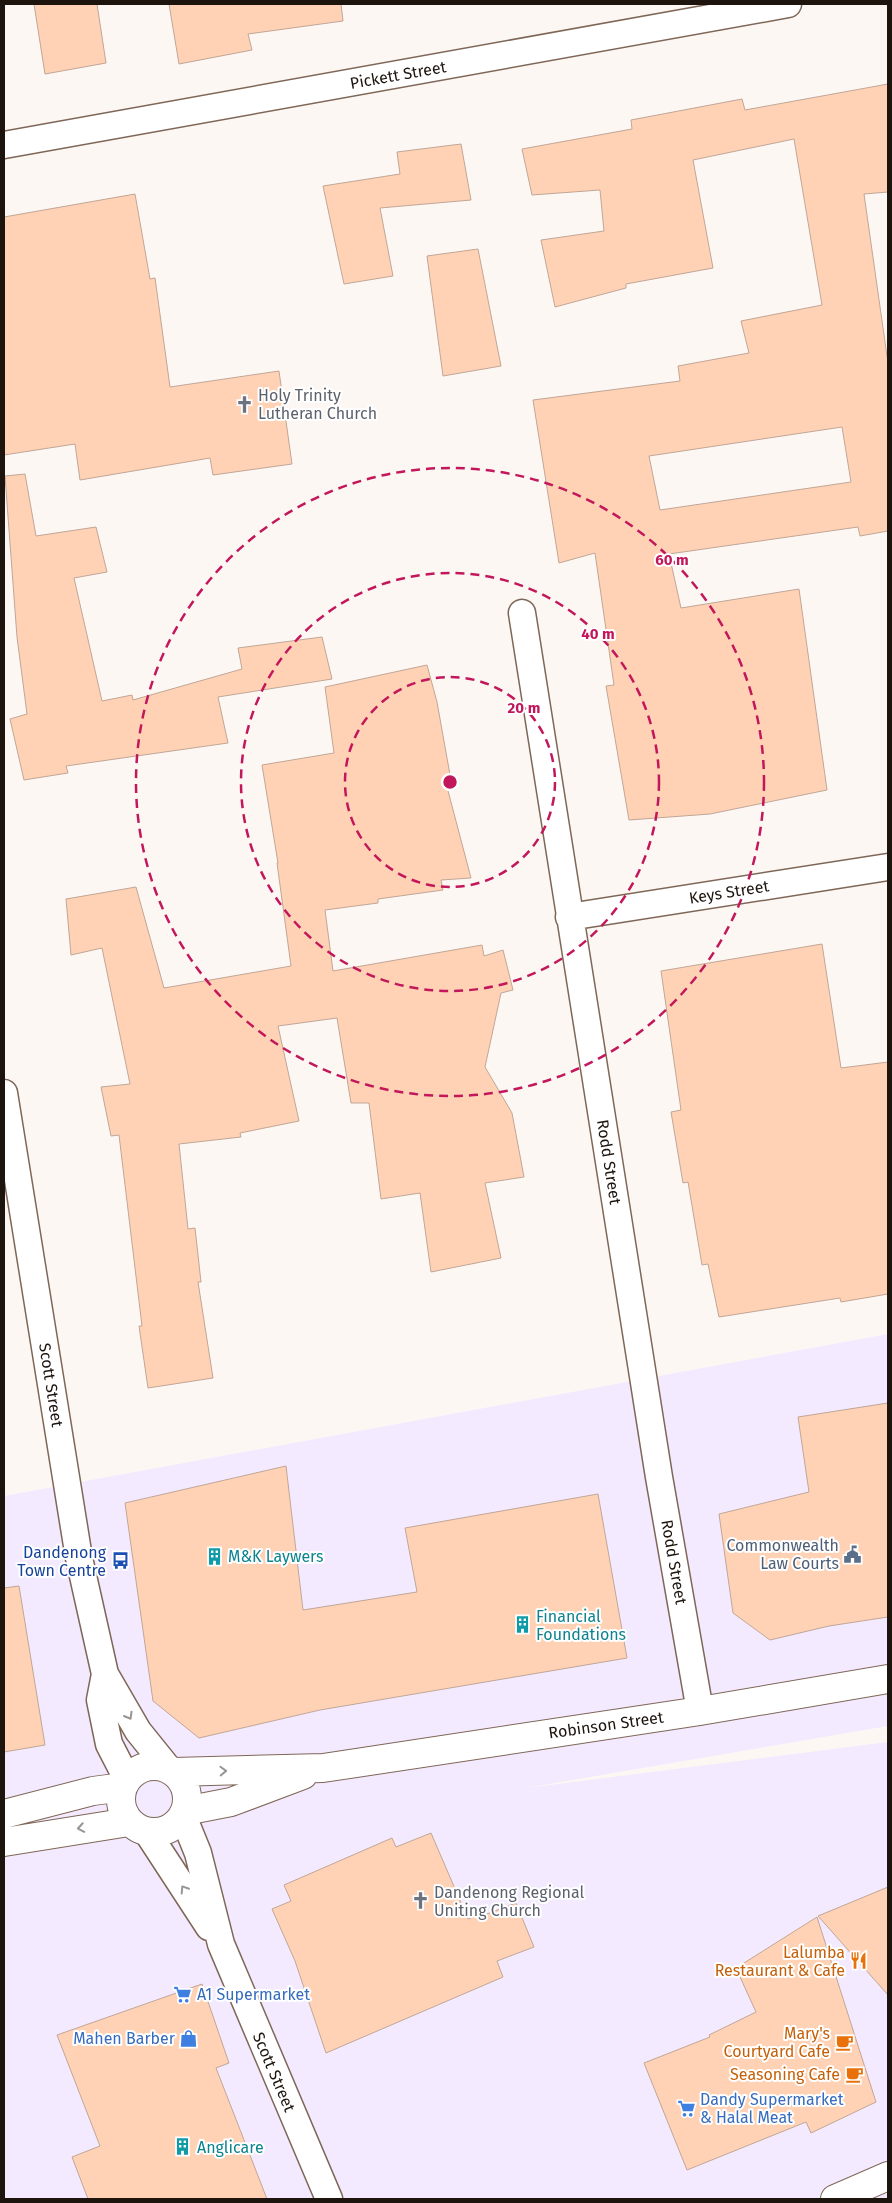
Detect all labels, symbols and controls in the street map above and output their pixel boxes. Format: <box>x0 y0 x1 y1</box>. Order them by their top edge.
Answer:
street label: Pickett Street <box>348 57 448 93</box>
place label: Holy Trinity Lutheran Church <box>258 386 377 423</box>
church icon: Holy Trinity Lutheran Church <box>234 394 254 414</box>
text: 60 m <box>655 551 689 569</box>
text: 40 m <box>581 625 615 643</box>
text: 20 m <box>508 699 540 717</box>
centre of rings <box>441 773 459 791</box>
street label: Keys Street <box>688 876 771 908</box>
street label: Rodd Street <box>593 1118 625 1206</box>
street label: Scott Street <box>35 1342 67 1428</box>
street label: Rodd Street <box>657 1518 691 1606</box>
place label: Commonwealth Law Courts <box>726 1536 839 1573</box>
place label: Dandenong Town Centre <box>17 1543 107 1580</box>
public building icon: Commonwealth Law Courts <box>843 1544 863 1564</box>
building icon: M&K Laywers <box>204 1546 224 1566</box>
place label: M&K Laywers <box>228 1547 324 1566</box>
bus stop icon: Dandenong Town Centre <box>110 1551 130 1571</box>
place label: Financial Foundations <box>536 1607 626 1644</box>
building icon: Financial Foundations <box>512 1615 532 1635</box>
street label: Robinson Street <box>547 1707 665 1742</box>
one-way arrow <box>123 1711 133 1720</box>
one-way arrow <box>219 1765 227 1776</box>
one-way arrow <box>76 1823 85 1833</box>
place label: Dandenong Regional Uniting Church <box>434 1883 584 1920</box>
one-way arrow <box>181 1885 191 1894</box>
church icon: Dandenong Regional Uniting Church <box>410 1891 430 1911</box>
place label: Lalumba Restaurant & Cafe <box>715 1943 845 1980</box>
restaurant icon: Lalumba Restaurant & Cafe <box>849 1951 869 1971</box>
supermarket icon: A1 Supermarket <box>173 1984 193 2004</box>
place label: A1 Supermarket <box>197 1985 310 2004</box>
place label: Mary's Courtyard Cafe <box>724 2024 830 2061</box>
shop icon: Mahen Barber <box>179 2028 199 2048</box>
place label: Mahen Barber <box>73 2029 176 2048</box>
street label: Scott Street <box>249 2029 299 2115</box>
cafe icon: Mary's Courtyard Cafe <box>834 2032 854 2052</box>
cafe icon: Seasoning Cafe <box>844 2064 864 2084</box>
place label: Seasoning Cafe <box>730 2065 840 2084</box>
place label: Dandy Supermarket & Halal Meat <box>700 2090 844 2127</box>
supermarket icon: Dandy Supermarket & Halal Meat <box>676 2098 696 2118</box>
building icon: Anglicare <box>173 2137 193 2157</box>
place label: Anglicare <box>197 2138 264 2157</box>

